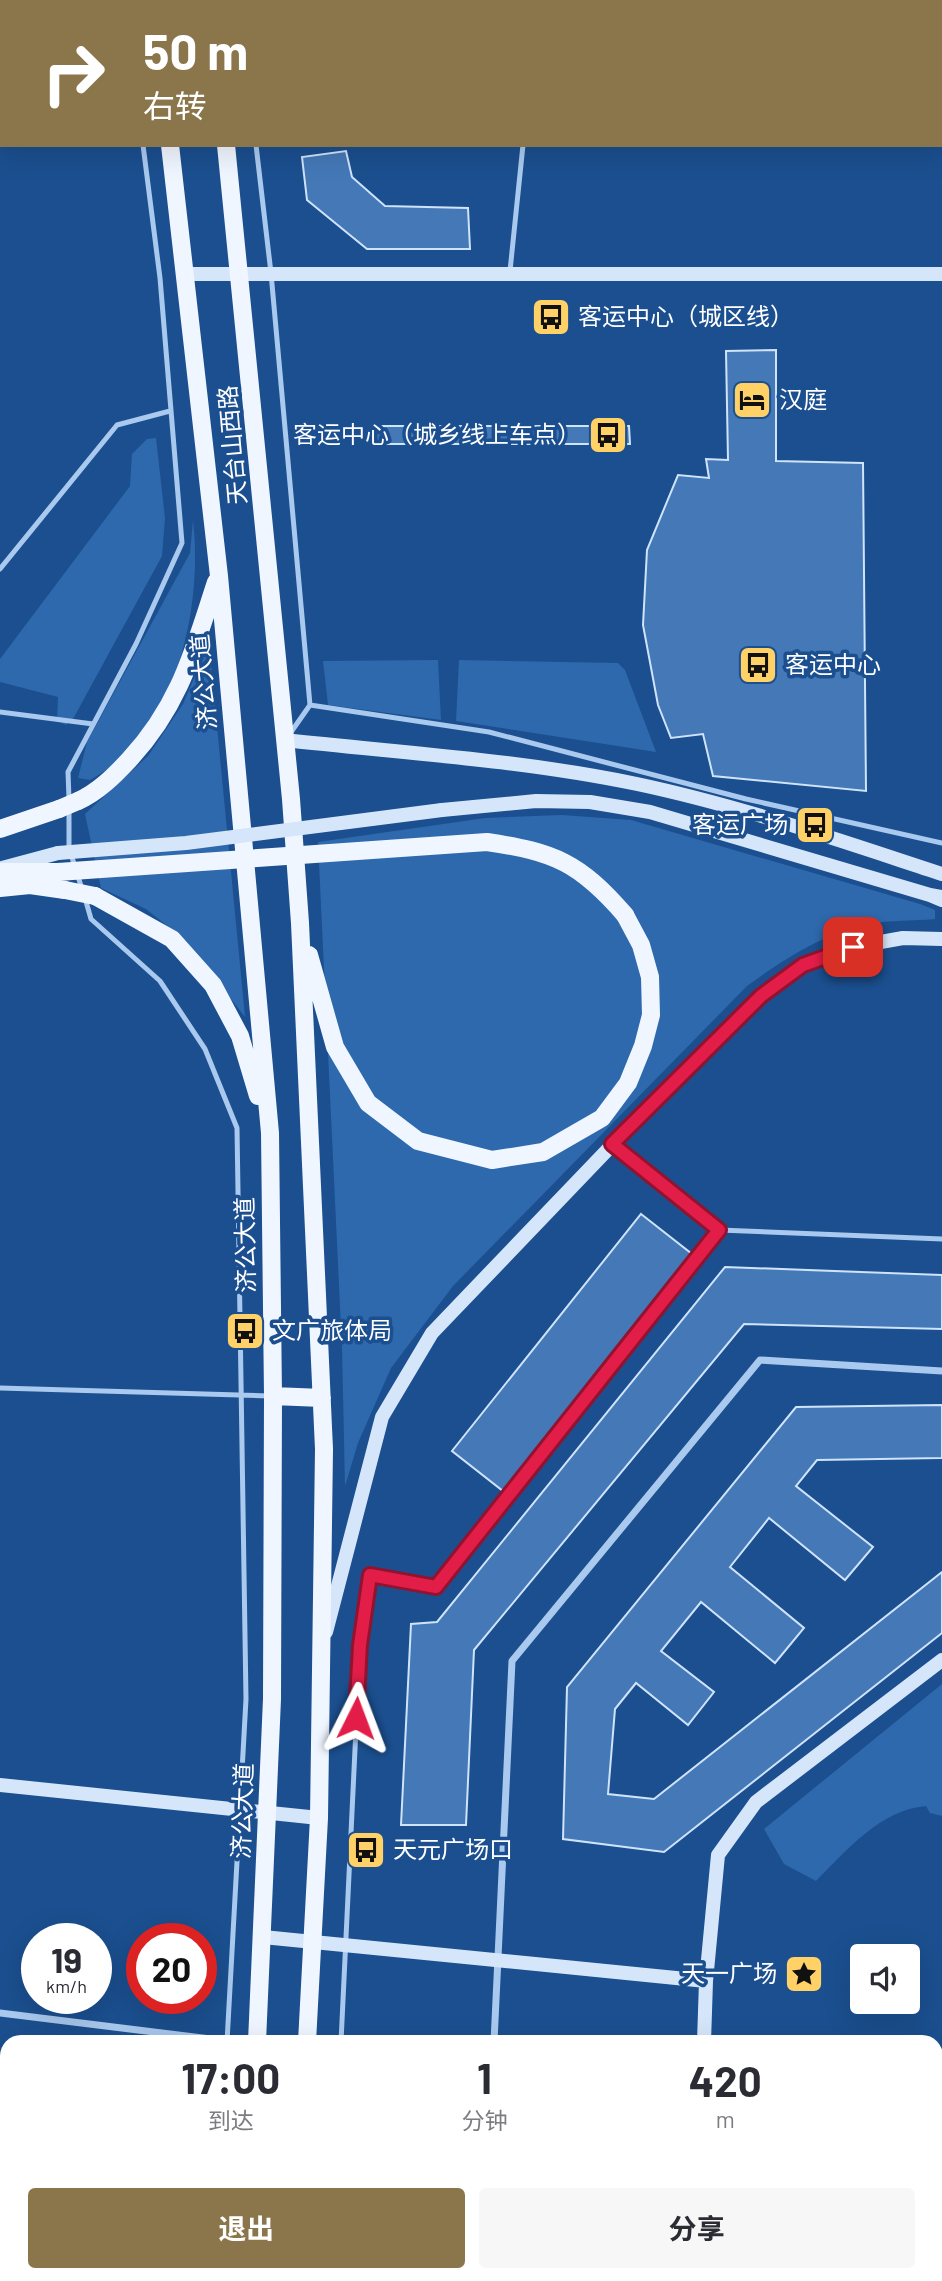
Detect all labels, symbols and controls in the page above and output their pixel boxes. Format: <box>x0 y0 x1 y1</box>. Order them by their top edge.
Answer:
text: 50 m <box>143 21 248 80</box>
icon: right <box>28 28 119 119</box>
text: 右转 <box>143 86 207 124</box>
bus stop icon: 客运中心（城区线） <box>530 296 572 338</box>
place label: 客运中心（城区线） <box>578 301 794 330</box>
hotel icon: 汉庭 <box>731 379 773 421</box>
street label: 天台山西路 <box>212 384 251 506</box>
place label: 汉庭 <box>779 384 827 413</box>
bus stop icon: 客运中心（城乡线上车点） <box>587 414 629 456</box>
place label: 客运中心（城乡线上车点） <box>293 419 581 448</box>
street label: 济公大道 <box>184 633 221 731</box>
bus stop icon: 客运中心 <box>737 644 779 686</box>
place label: 客运中心 <box>785 649 881 678</box>
bus stop icon: 客运广场 <box>794 804 836 846</box>
place label: 客运广场 <box>692 809 788 838</box>
pin <box>823 917 883 977</box>
icon: arrive <box>834 928 872 966</box>
street label: 济公大道 <box>229 1197 260 1293</box>
bus stop icon: 文广旅体局 <box>224 1310 266 1352</box>
place label: 文广旅体局 <box>272 1315 392 1344</box>
position arrow <box>319 1681 393 1755</box>
street label: 济公大道 <box>225 1762 258 1859</box>
bus stop icon: 天元广场口 <box>345 1829 387 1871</box>
place label: 天元广场口 <box>393 1834 513 1863</box>
speed limit sign: 20 <box>126 1923 217 2014</box>
text: 19 <box>51 1938 82 1980</box>
map controls <box>850 1944 920 2014</box>
button: sound <box>850 1944 920 2014</box>
place icon: 天一广场 <box>783 1953 825 1995</box>
place label: 天一广场 <box>681 1958 777 1987</box>
text: km/h <box>46 1975 87 1997</box>
text: 17:00 <box>181 2052 280 2102</box>
text: 1 <box>477 2052 492 2102</box>
text: 420 <box>689 2055 762 2105</box>
text: m <box>716 2105 735 2133</box>
text: 到达 <box>208 2106 254 2134</box>
text: 分钟 <box>462 2106 508 2134</box>
button: 退出 <box>28 2188 465 2268</box>
button: 分享 <box>479 2188 915 2268</box>

